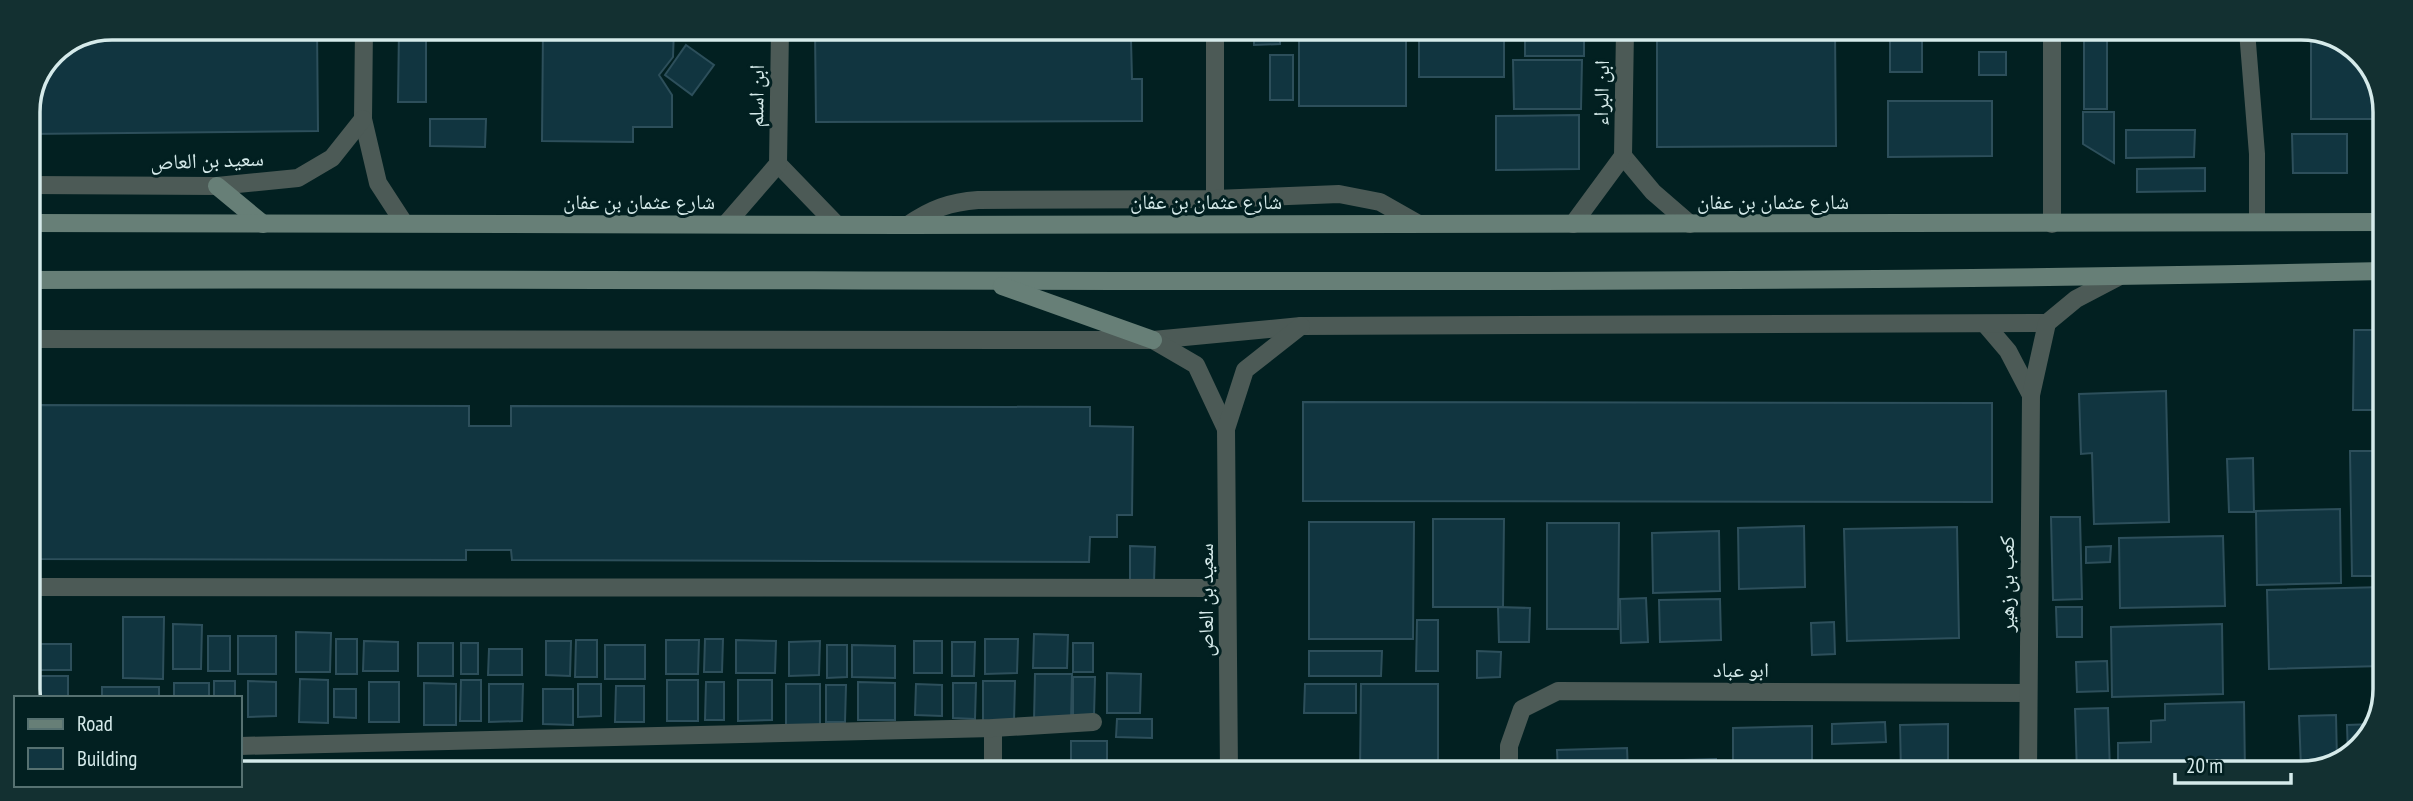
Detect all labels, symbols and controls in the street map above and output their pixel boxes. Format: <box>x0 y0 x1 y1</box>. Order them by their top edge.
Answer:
street label: ابن البراء <box>1587 60 1615 126</box>
street label: ابن اسلم <box>742 64 771 128</box>
street label: سعيد بن العاص <box>150 145 264 175</box>
street label: شارع عثمان بن عفان <box>563 188 715 215</box>
street label: شارع عثمان بن عفان <box>1130 188 1282 215</box>
street label: شارع عثمان بن عفان <box>1697 188 1849 215</box>
street label: كعب بن زهير <box>1993 536 2020 633</box>
street label: سعيد بن العاص <box>1192 543 1219 657</box>
street label: ابو عباد <box>1713 656 1769 683</box>
legend <box>14 696 242 787</box>
text: Road <box>77 710 113 737</box>
scale bar <box>2175 742 2290 786</box>
text: Building <box>77 745 137 772</box>
text: 20 m <box>2186 752 2223 779</box>

